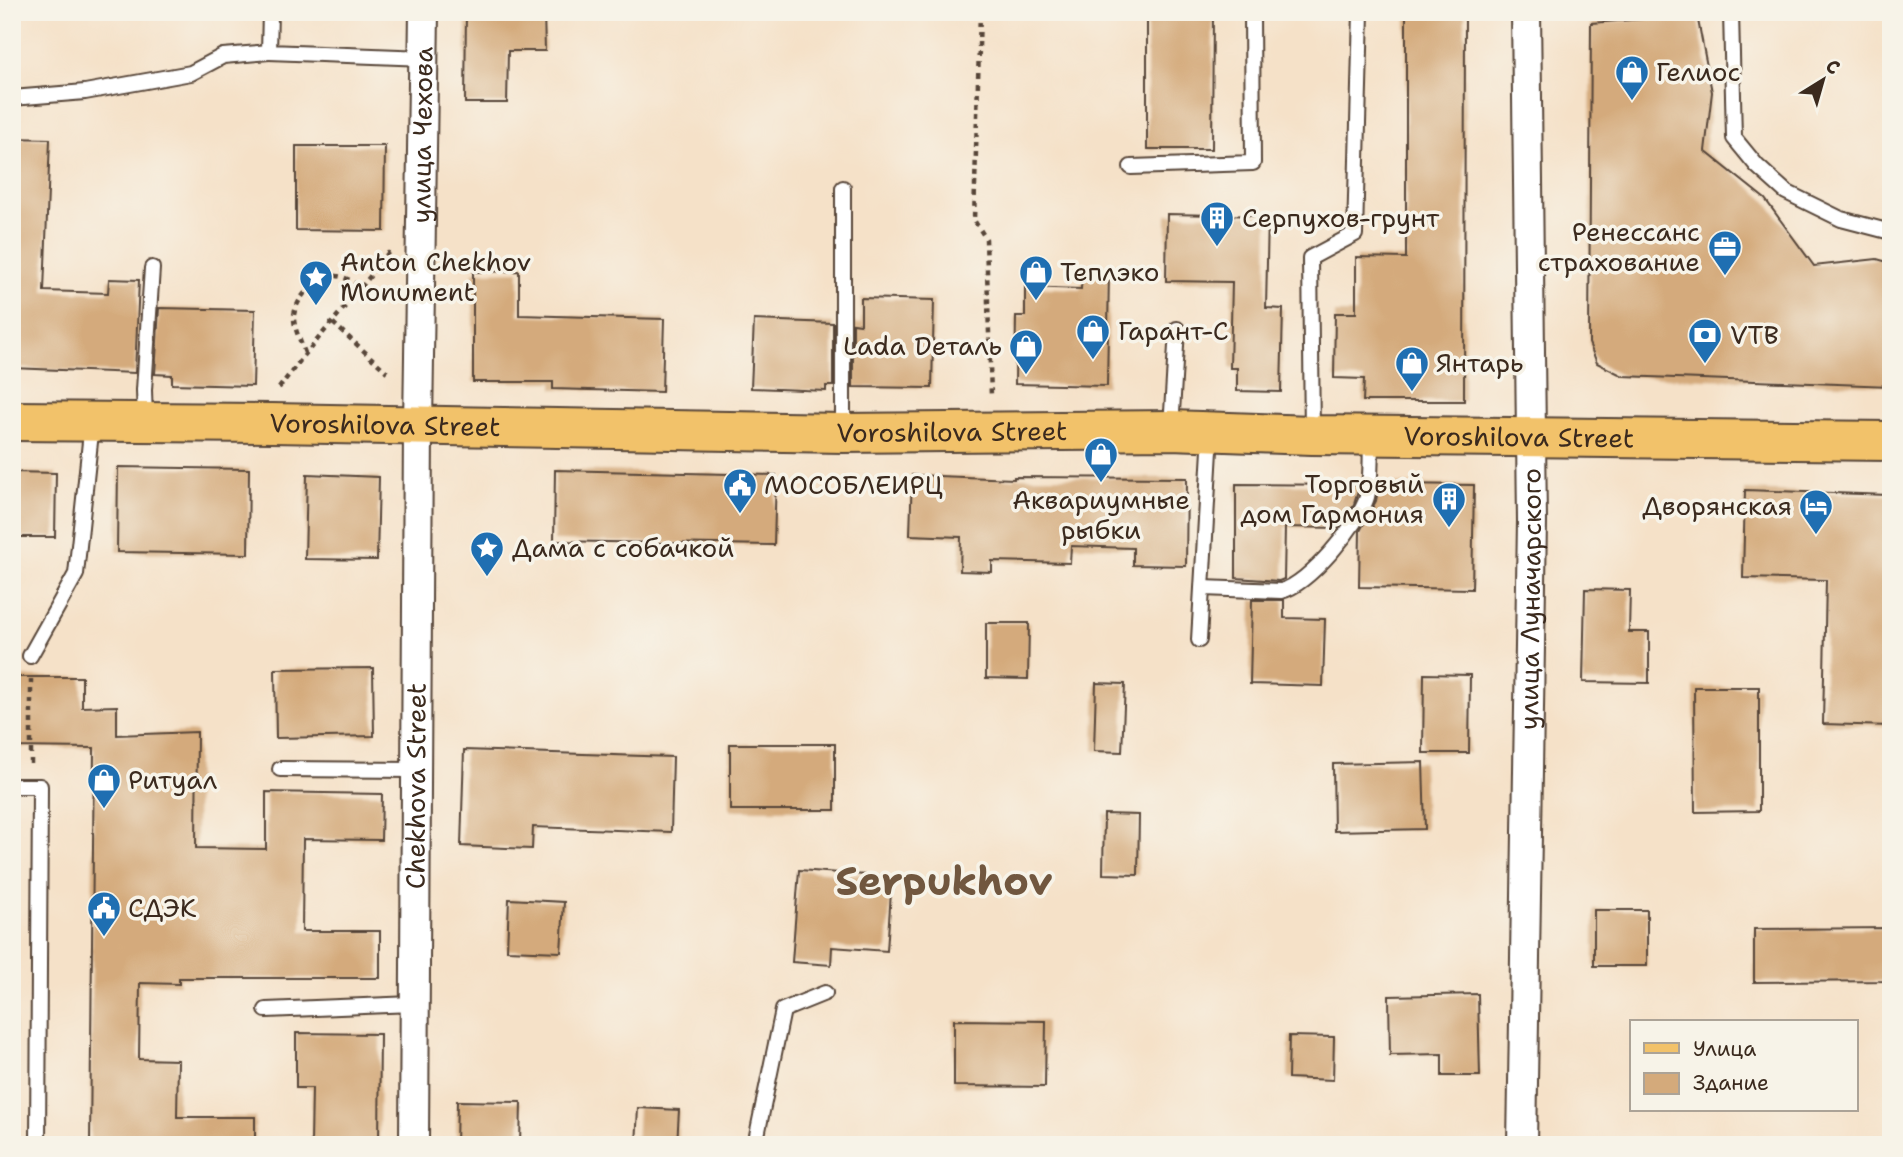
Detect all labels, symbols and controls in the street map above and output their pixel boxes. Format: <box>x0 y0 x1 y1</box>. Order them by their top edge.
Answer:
north arrow <box>1787 46 1857 116</box>
street label: улица Чехова <box>403 47 440 224</box>
shop icon: Гелиос <box>1613 53 1651 102</box>
text: С <box>1821 53 1845 80</box>
place label: Гелиос <box>1656 54 1741 89</box>
building icon: Серпухов-грунт <box>1198 199 1236 248</box>
place label: Серпухов-грунт <box>1242 200 1440 235</box>
place label: Ренессанс страхование <box>1538 214 1700 279</box>
office icon: Ренессанс страхование <box>1706 228 1744 277</box>
place label: Anton Chekhov Monument <box>340 244 531 309</box>
shop icon: Теплэко <box>1017 253 1055 302</box>
place label: Теплэко <box>1060 254 1159 289</box>
place icon: Anton Chekhov Monument <box>297 258 335 307</box>
shop icon: Гарант-С <box>1074 312 1112 361</box>
place label: Гарант-С <box>1118 313 1229 348</box>
bank icon: VTB <box>1686 316 1724 365</box>
place label: VTB <box>1730 317 1779 352</box>
shop icon: Lada Dеталь <box>1007 327 1045 376</box>
place label: Lada Dеталь <box>843 328 1002 363</box>
shop icon: Янтарь <box>1393 344 1431 393</box>
place label: Янтарь <box>1436 345 1523 380</box>
street label: Voroshilova Street <box>269 405 501 444</box>
street label: Voroshilova Street <box>836 413 1068 450</box>
street label: Voroshilova Street <box>1403 418 1634 455</box>
shop icon: Аквариумные рыбки <box>1082 435 1120 484</box>
public building icon: МОСОБЛЕИРЦ <box>721 466 759 515</box>
place label: Торговый дом Гармония <box>1240 466 1424 531</box>
place label: МОСОБЛЕИРЦ <box>764 467 943 502</box>
street label: улица Луначарского <box>1511 468 1549 730</box>
building icon: Торговый дом Гармония <box>1430 480 1468 529</box>
place label: Аквариумные рыбки <box>1012 482 1190 547</box>
hotel icon: Дворянская <box>1797 487 1835 536</box>
place label: Дворянская <box>1642 488 1792 523</box>
place icon: Дама с собачкой <box>468 529 506 578</box>
place label: Дама с собачкой <box>512 530 734 565</box>
street label: Chekhova Street <box>397 683 434 889</box>
shop icon: Ритуал <box>85 761 123 810</box>
place label: Ритуал <box>128 762 218 797</box>
district label: Serpukhov <box>835 854 1053 908</box>
public building icon: СДЭК <box>85 889 123 938</box>
place label: СДЭК <box>128 890 197 925</box>
legend <box>1630 1020 1857 1112</box>
text: Улица <box>1693 1035 1756 1063</box>
text: Здание <box>1693 1069 1769 1097</box>

